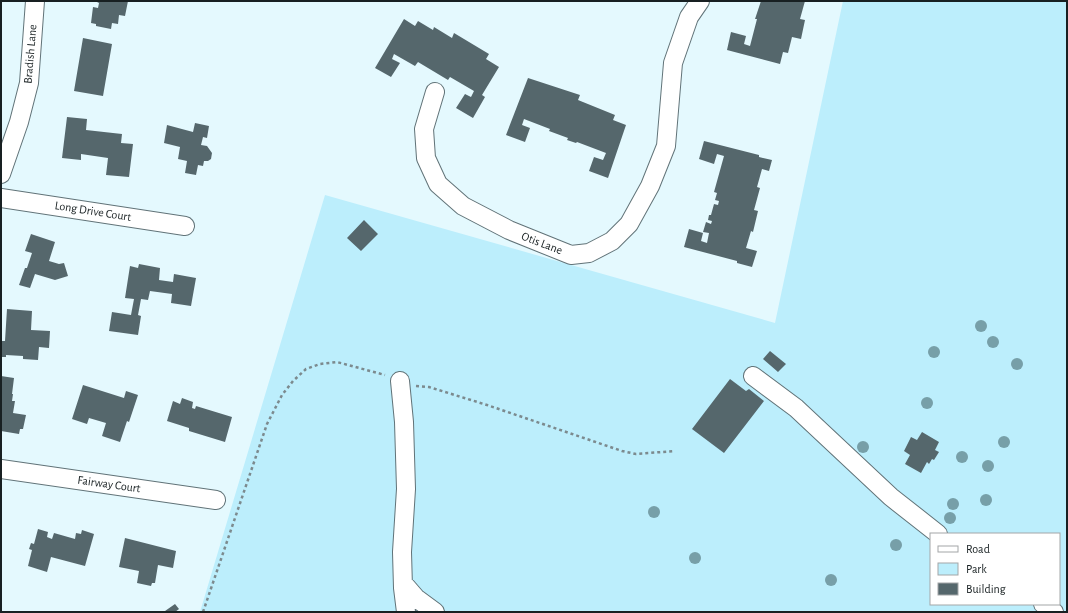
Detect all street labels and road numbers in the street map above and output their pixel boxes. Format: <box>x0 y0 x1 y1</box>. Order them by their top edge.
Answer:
street label: Bradish Lane <box>21 24 39 84</box>
street label: Long Drive Court <box>54 199 132 223</box>
street label: Otis Lane <box>520 230 564 256</box>
street label: Fairway Court <box>77 474 141 495</box>

